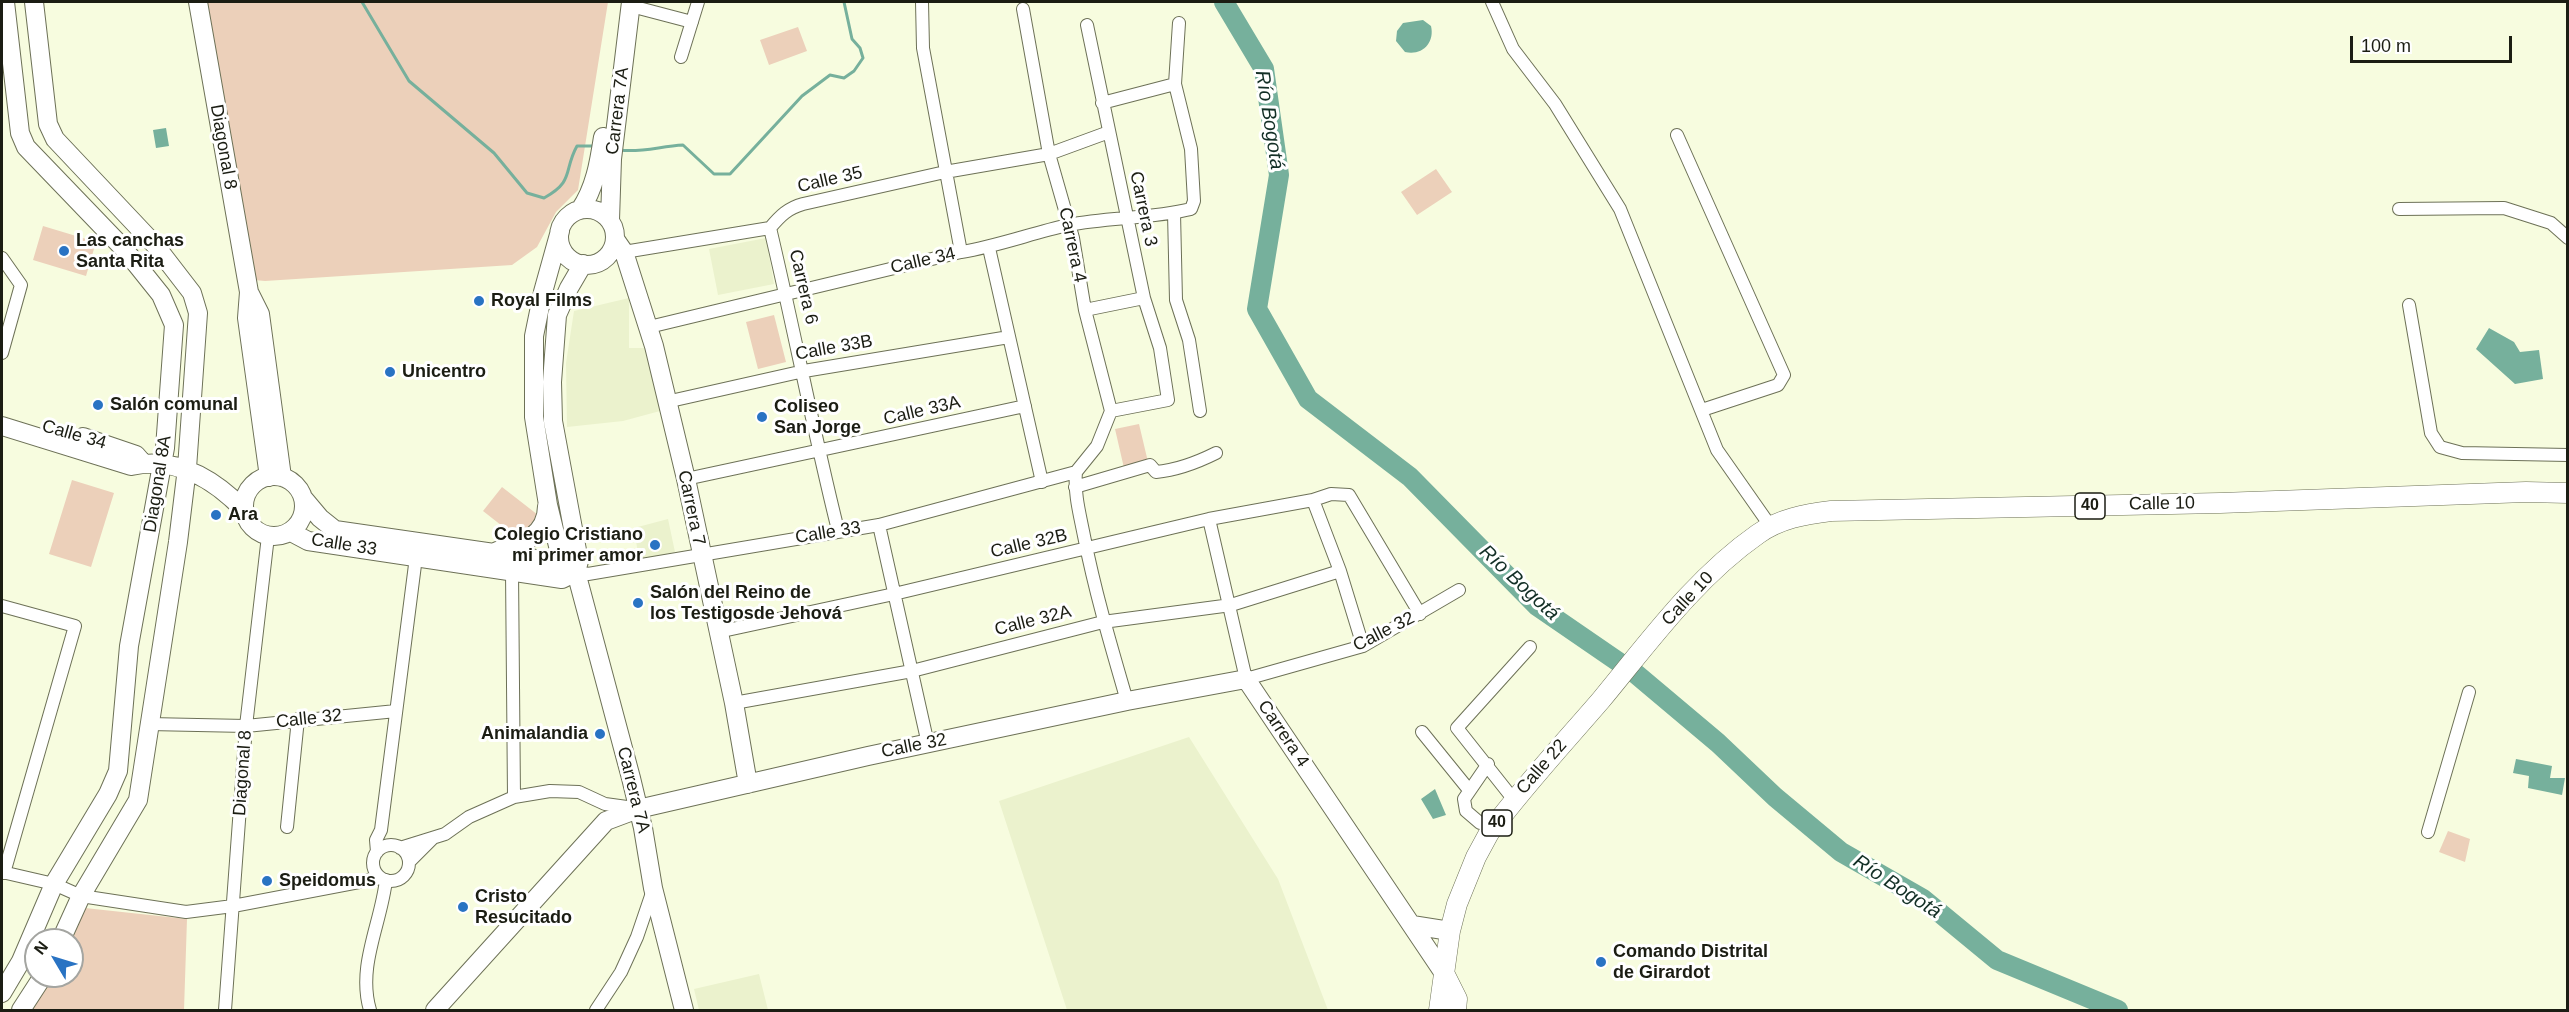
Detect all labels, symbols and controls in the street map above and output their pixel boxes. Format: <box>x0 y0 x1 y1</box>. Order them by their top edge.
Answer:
scale bar <box>2353 24 2515 62</box>
text: 100 m <box>2361 36 2411 56</box>
street label: Carrera 7A <box>602 66 634 156</box>
water label: Río Bogotá <box>1249 69 1289 171</box>
street label: Diagonal 8 <box>205 103 241 191</box>
street label: Calle 35 <box>795 162 865 198</box>
street label: Carrera 3 <box>1125 170 1161 248</box>
street label: Carrera 4 <box>1054 206 1090 284</box>
place label: Las canchas Santa Rita <box>76 230 184 272</box>
street label: Calle 34 <box>888 243 958 279</box>
marker: Las canchas Santa Rita <box>57 244 71 258</box>
street label: Carrera 6 <box>784 248 822 326</box>
place label: Royal Films <box>491 290 592 312</box>
marker: Royal Films <box>472 294 486 308</box>
street label: Calle 33B <box>794 331 874 365</box>
place label: Unicentro <box>402 361 486 383</box>
marker: Unicentro <box>383 365 397 379</box>
street label: Calle 33A <box>882 392 962 430</box>
place label: Salón comunal <box>110 394 238 416</box>
place label: Coliseo San Jorge <box>774 396 861 438</box>
marker: Salón comunal <box>91 398 105 412</box>
marker: Coliseo San Jorge <box>755 410 769 424</box>
street label: Calle 34 <box>39 416 109 454</box>
street label: Diagonal 8A <box>140 434 176 534</box>
street label: Carrera 7 <box>673 469 709 547</box>
road number: 40 <box>2075 493 2105 519</box>
street label: Calle 10 <box>2129 493 2195 515</box>
place label: Ara <box>228 504 258 526</box>
marker: Ara <box>209 508 223 522</box>
street label: Calle 33 <box>794 517 862 549</box>
place label: Colegio Cristiano mi primer amor <box>494 524 643 566</box>
street label: Calle 32B <box>989 525 1069 563</box>
street label: Calle 33 <box>310 529 378 561</box>
marker: Colegio Cristiano mi primer amor <box>648 538 662 552</box>
water label: Río Bogotá <box>1474 540 1564 626</box>
street label: Calle 10 <box>1658 567 1718 631</box>
place label: Salón del Reino de los Testigosde Jehová <box>650 582 842 624</box>
marker: Salón del Reino de los Testigosde Jehová <box>631 596 645 610</box>
street label: Calle 32A <box>993 601 1073 641</box>
street label: Calle 32 <box>1350 607 1418 657</box>
street label: Carrera 4 <box>1253 696 1313 772</box>
street label: Calle 32 <box>275 705 343 733</box>
place label: Animalandia <box>481 723 588 745</box>
marker: Animalandia <box>593 727 607 741</box>
street label: Diagonal 8 <box>229 729 257 817</box>
street label: Calle 32 <box>880 729 948 763</box>
street label: Calle 22 <box>1512 735 1572 799</box>
street label: Carrera 7A <box>612 745 654 835</box>
road number: 40 <box>1482 810 1512 836</box>
water label: Río Bogotá <box>1849 850 1945 924</box>
place label: Speidomus <box>279 870 376 892</box>
marker: Speidomus <box>260 874 274 888</box>
place label: Cristo Resucitado <box>475 886 572 928</box>
marker: Cristo Resucitado <box>456 900 470 914</box>
north arrow <box>24 928 84 988</box>
text: N <box>31 938 51 958</box>
place label: Comando Distrital de Girardot <box>1613 941 1768 984</box>
marker: Comando Distrital de Girardot <box>1594 955 1608 969</box>

